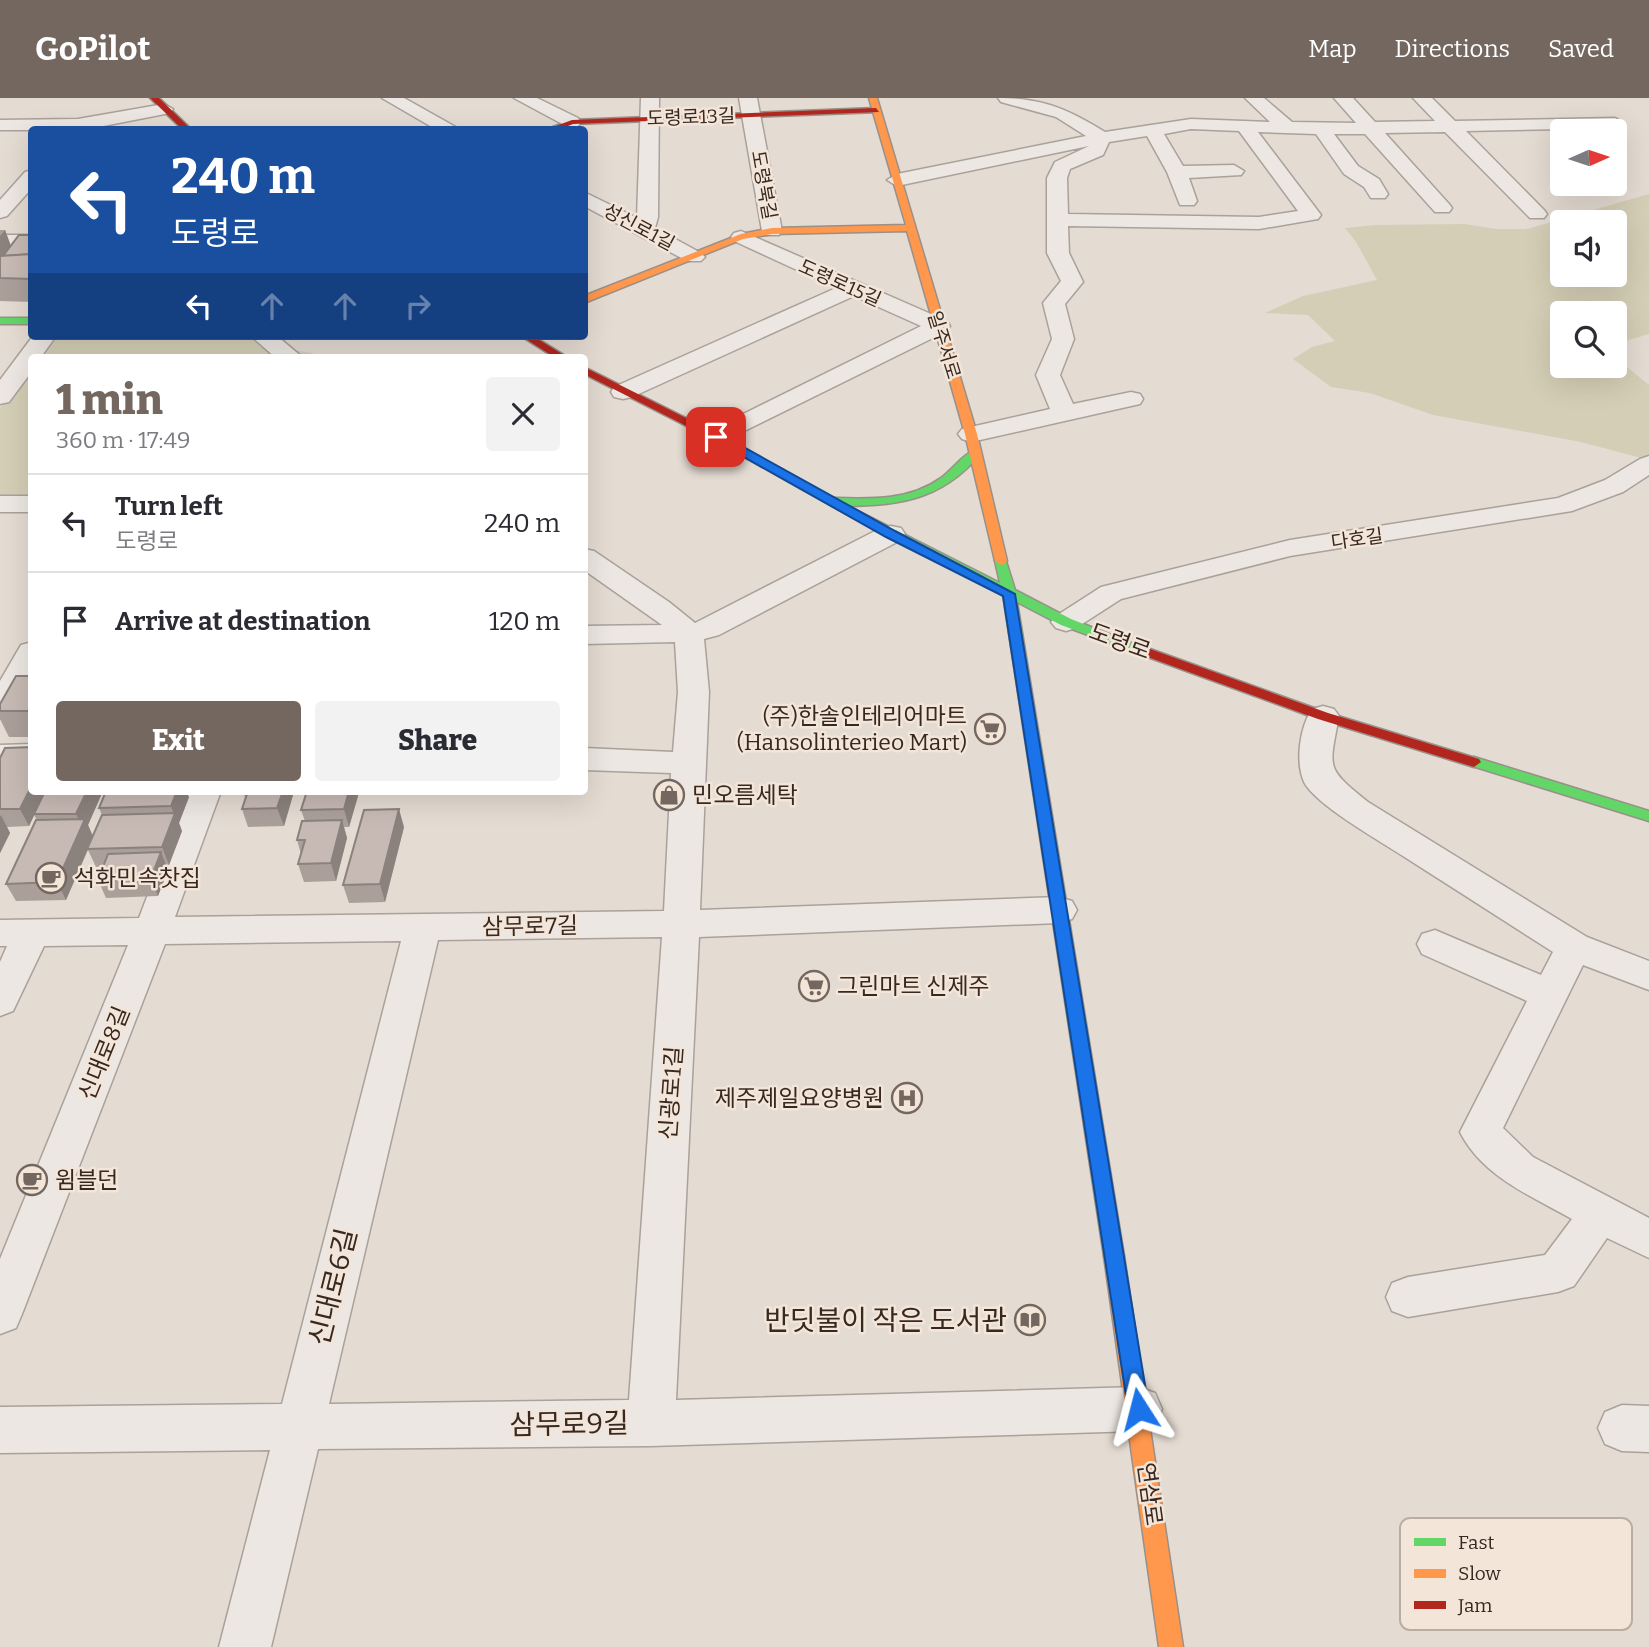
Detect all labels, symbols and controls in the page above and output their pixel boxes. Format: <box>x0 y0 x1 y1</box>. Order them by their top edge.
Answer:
text: GoPilot <box>35 29 151 69</box>
text: Map <box>1308 35 1357 63</box>
text: Directions <box>1395 35 1510 63</box>
text: Saved <box>1548 35 1614 63</box>
street label: 도령로13길 <box>646 104 736 130</box>
north arrow <box>1550 119 1628 196</box>
map controls <box>1550 119 1627 378</box>
text: 240 m <box>171 147 315 206</box>
street label: 도령북길 <box>747 149 781 221</box>
icon: left <box>56 154 147 245</box>
street label: 성신로1길 <box>599 199 679 255</box>
button: sound <box>1550 210 1627 287</box>
text: 도령로 <box>171 214 259 252</box>
street label: 도령로15길 <box>795 255 885 311</box>
icon: left <box>180 287 218 325</box>
icon: ahead <box>253 287 291 325</box>
icon: ahead <box>326 287 364 325</box>
icon: right <box>399 287 437 325</box>
button: search <box>1550 301 1627 378</box>
street label: 일주서로 <box>923 308 965 382</box>
text: 1 min <box>56 375 163 425</box>
button: close <box>486 377 560 451</box>
pin <box>686 407 746 467</box>
icon: arrive <box>697 418 735 456</box>
text: 360 m · 17:49 <box>56 426 190 454</box>
text: Turn left <box>115 491 223 522</box>
icon: left <box>56 504 94 542</box>
text: 240 m <box>484 508 560 539</box>
street label: 다호길 <box>1329 524 1385 554</box>
text: 도령로 <box>115 527 178 555</box>
icon: arrive <box>56 602 94 640</box>
text: Arrive at destination <box>115 606 370 637</box>
text: 120 m <box>489 606 560 637</box>
street label: 도령로 <box>1085 617 1155 665</box>
button: Exit <box>56 701 301 781</box>
button: Share <box>315 701 560 781</box>
place label: (주)한솔인테리어마트 (Hansolinterieo Mart) <box>737 702 967 756</box>
supermarket icon: (주)한솔인테리어마트 (Hansolinterieo Mart) <box>973 712 1007 746</box>
shop icon: 민오름세탁 <box>652 778 686 812</box>
place label: 민오름세탁 <box>692 781 798 809</box>
cafe icon: 석화민속찻집 <box>34 861 68 895</box>
place label: 석화민속찻집 <box>74 864 201 892</box>
street label: 삼무로7길 <box>482 911 578 941</box>
supermarket icon: 그린마트 신제주 <box>797 969 831 1003</box>
place label: 그린마트 신제주 <box>837 972 990 1000</box>
street label: 신대로8길 <box>73 1002 135 1104</box>
street label: 신광로1길 <box>654 1045 688 1141</box>
hospital icon: 제주제일요양병원 <box>890 1081 924 1115</box>
place label: 제주제일요양병원 <box>715 1084 884 1112</box>
cafe icon: 윔블던 <box>15 1163 49 1197</box>
place label: 윔블던 <box>55 1166 118 1194</box>
street label: 신대로6길 <box>303 1225 363 1349</box>
library icon: 반딧불이 작은 도서관 <box>1013 1303 1047 1337</box>
place label: 반딧불이 작은 도서관 <box>764 1304 1007 1337</box>
position arrow <box>1102 1372 1176 1446</box>
street label: 삼무로9길 <box>509 1406 629 1442</box>
street label: 연삼로 <box>1132 1461 1168 1527</box>
legend <box>1400 1518 1632 1630</box>
text: Fast <box>1458 1531 1495 1554</box>
text: Slow <box>1458 1562 1501 1585</box>
text: Jam <box>1457 1594 1492 1617</box>

